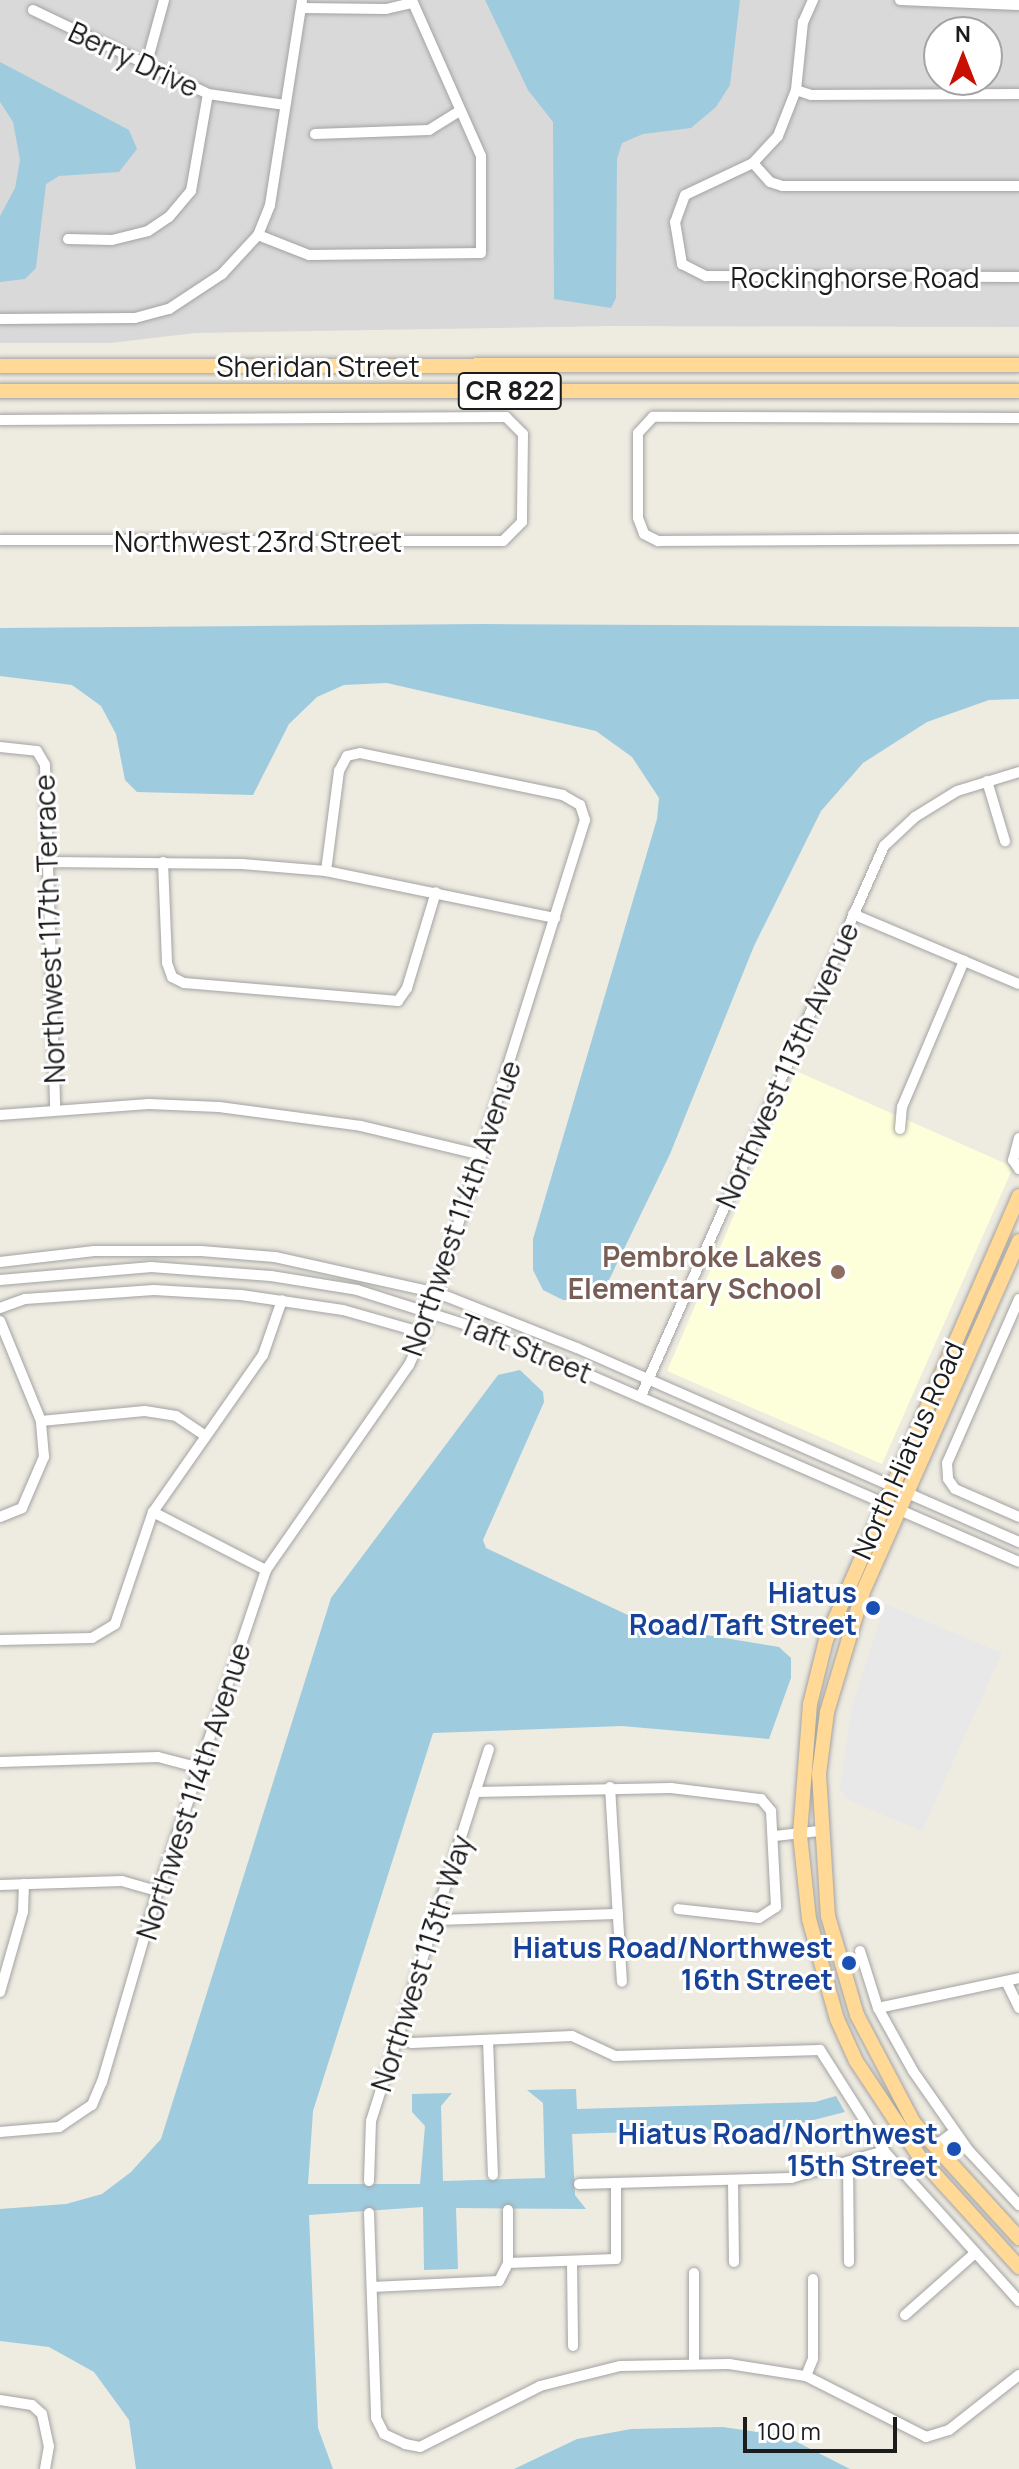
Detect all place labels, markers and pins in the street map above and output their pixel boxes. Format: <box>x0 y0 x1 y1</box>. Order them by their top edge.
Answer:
place label: Pembroke Lakes Elementary School <box>568 1239 822 1305</box>
marker: Pembroke Lakes Elementary School <box>829 1263 847 1281</box>
place label: Hiatus Road/Taft Street <box>629 1575 857 1641</box>
marker: Hiatus Road/Taft Street <box>864 1599 882 1617</box>
place label: Hiatus Road/Northwest 16th Street <box>513 1930 833 1996</box>
marker: Hiatus Road/Northwest 16th Street <box>840 1954 858 1972</box>
place label: Hiatus Road/Northwest 15th Street <box>618 2116 938 2182</box>
marker: Hiatus Road/Northwest 15th Street <box>945 2140 963 2158</box>

